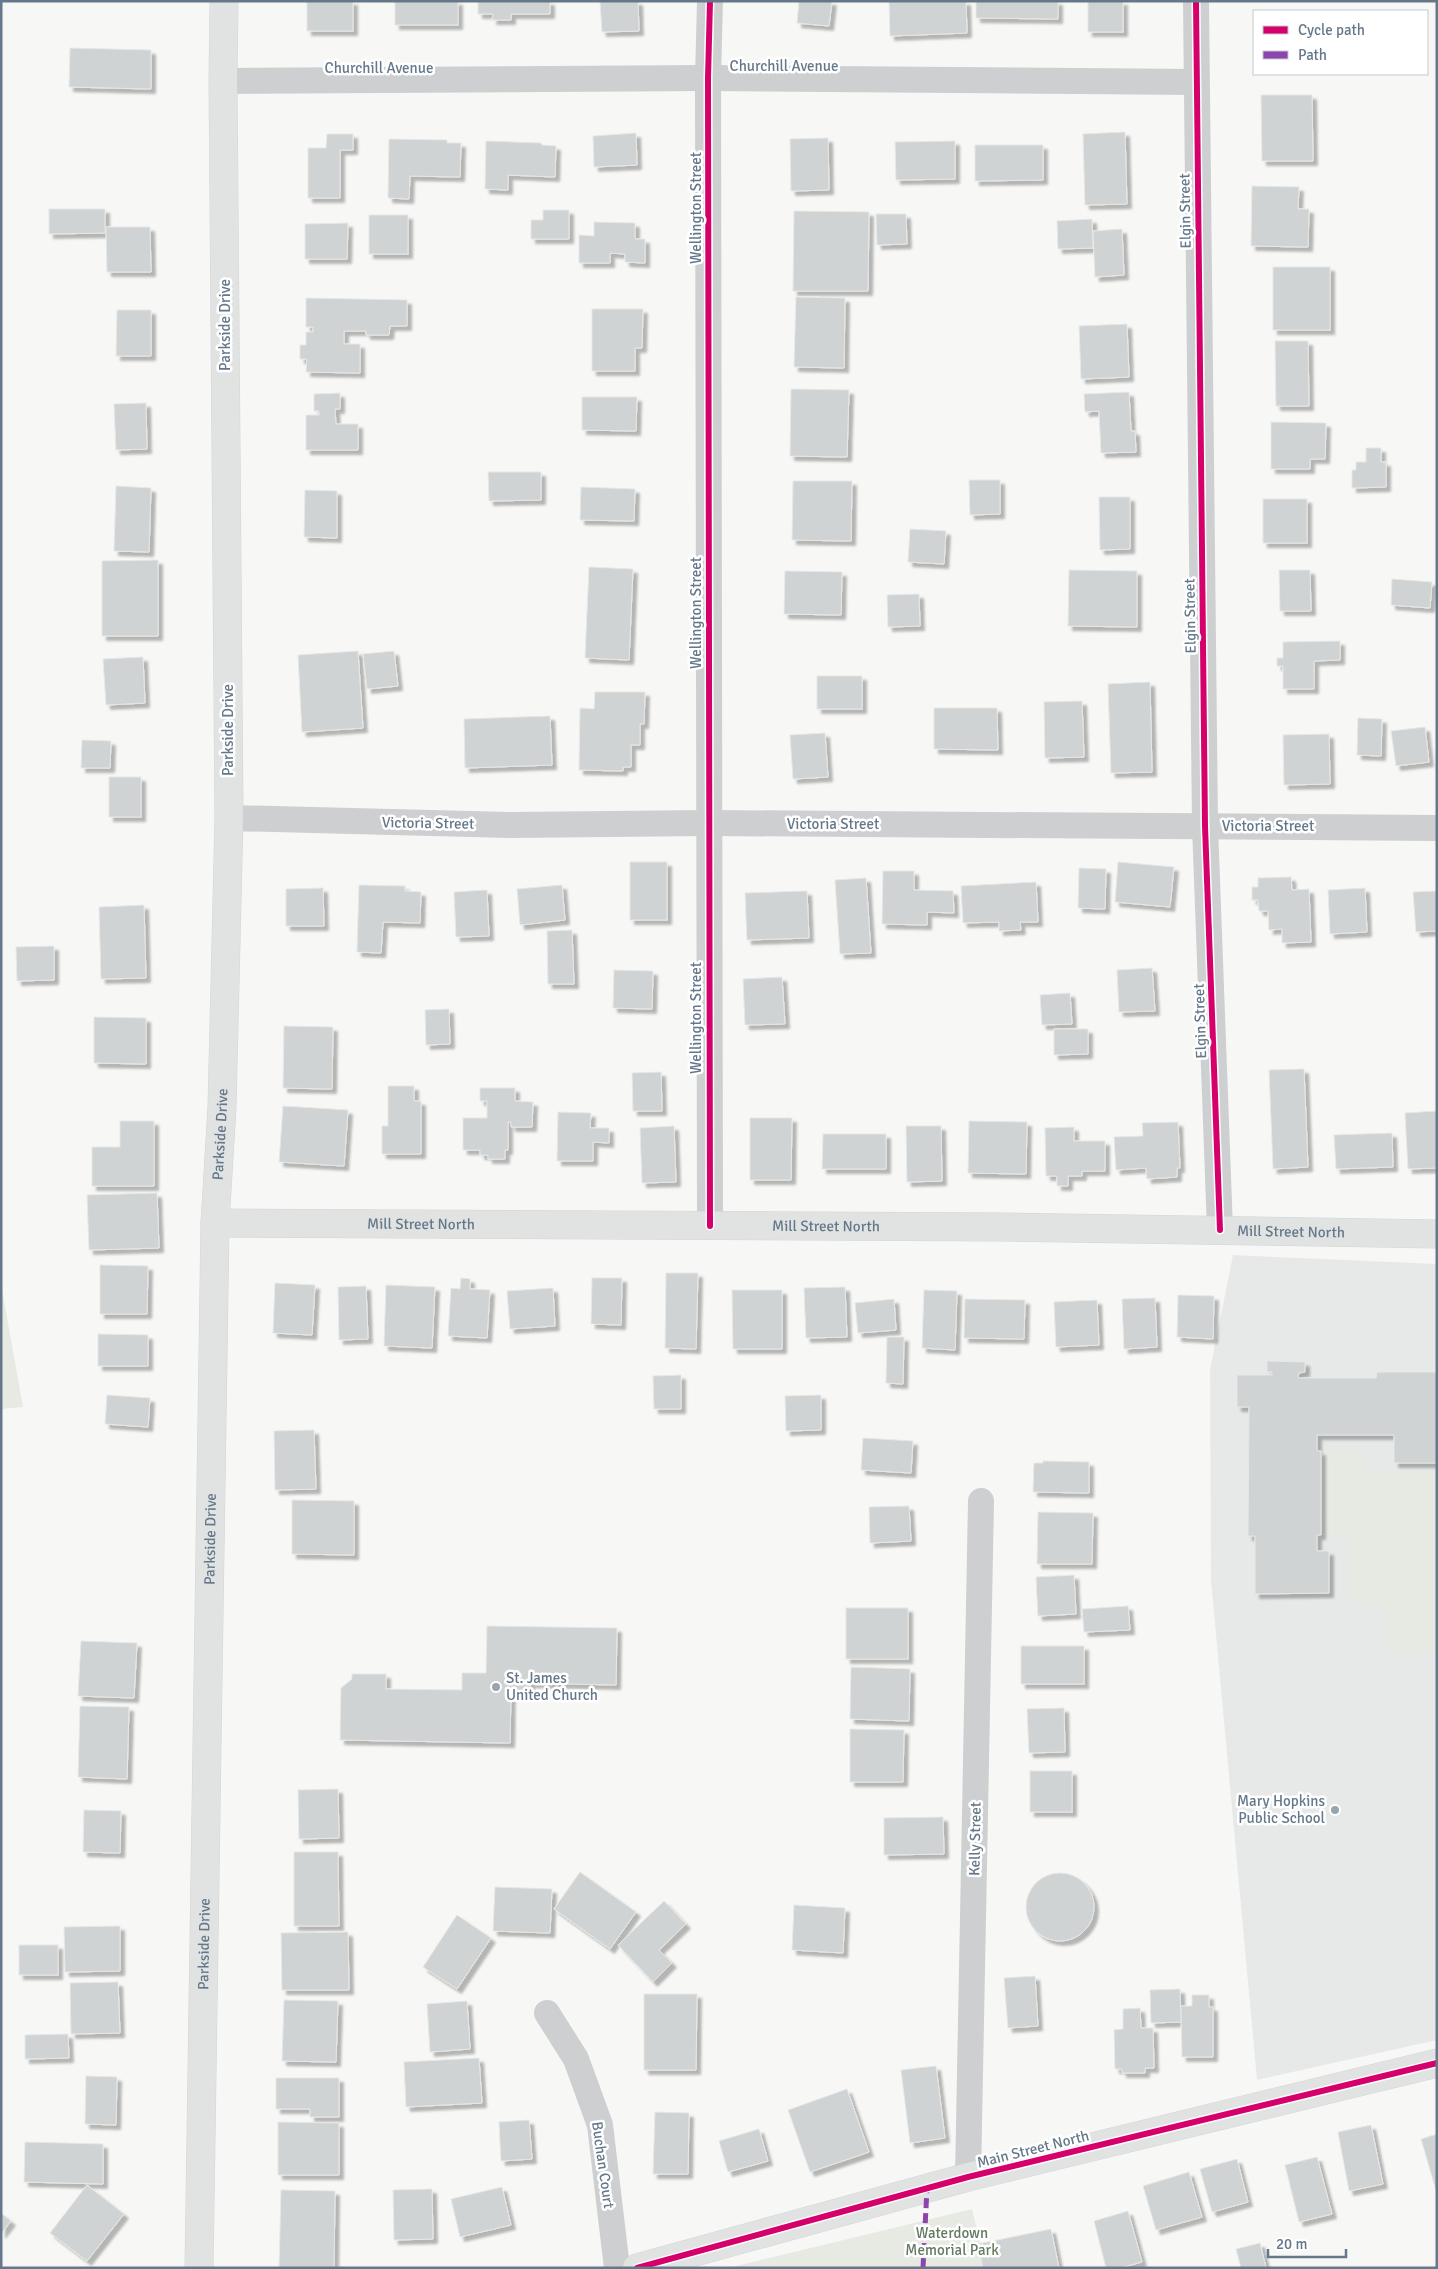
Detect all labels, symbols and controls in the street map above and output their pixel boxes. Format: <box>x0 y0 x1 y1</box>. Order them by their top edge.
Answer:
legend <box>1253 10 1428 75</box>
text: Cycle path <box>1298 21 1365 39</box>
text: Path <box>1298 46 1327 64</box>
street label: Churchill Avenue <box>730 57 838 75</box>
street label: Churchill Avenue <box>325 59 433 77</box>
street label: Wellington Street <box>687 152 705 264</box>
street label: Elgin Street <box>1175 173 1195 249</box>
street label: Parkside Drive <box>216 279 234 371</box>
street label: Wellington Street <box>687 557 705 669</box>
street label: Elgin Street <box>1180 578 1200 654</box>
street label: Parkside Drive <box>219 684 237 776</box>
street label: Victoria Street <box>382 813 474 833</box>
street label: Victoria Street <box>787 815 879 833</box>
street label: Victoria Street <box>1222 817 1314 835</box>
street label: Wellington Street <box>687 962 705 1074</box>
street label: Elgin Street <box>1190 983 1210 1059</box>
street label: Parkside Drive <box>209 1088 231 1181</box>
street label: Mill Street North <box>367 1215 475 1233</box>
street label: Mill Street North <box>772 1217 880 1235</box>
street label: Mill Street North <box>1237 1222 1345 1242</box>
street label: Parkside Drive <box>200 1493 220 1585</box>
place label: St. James United Church <box>506 1669 598 1704</box>
marker: St. James United Church <box>490 1681 502 1693</box>
place label: Mary Hopkins Public School <box>1237 1792 1325 1827</box>
street label: Kelly Street <box>965 1802 985 1876</box>
marker: Mary Hopkins Public School <box>1329 1804 1341 1816</box>
street label: Parkside Drive <box>194 1898 214 1990</box>
street label: Buchan Court <box>588 2120 618 2210</box>
street label: Main Street North <box>975 2126 1091 2172</box>
park label: Waterdown Memorial Park <box>905 2224 999 2259</box>
scale bar <box>1268 2226 1346 2258</box>
text: 20 m <box>1276 2235 1307 2253</box>

